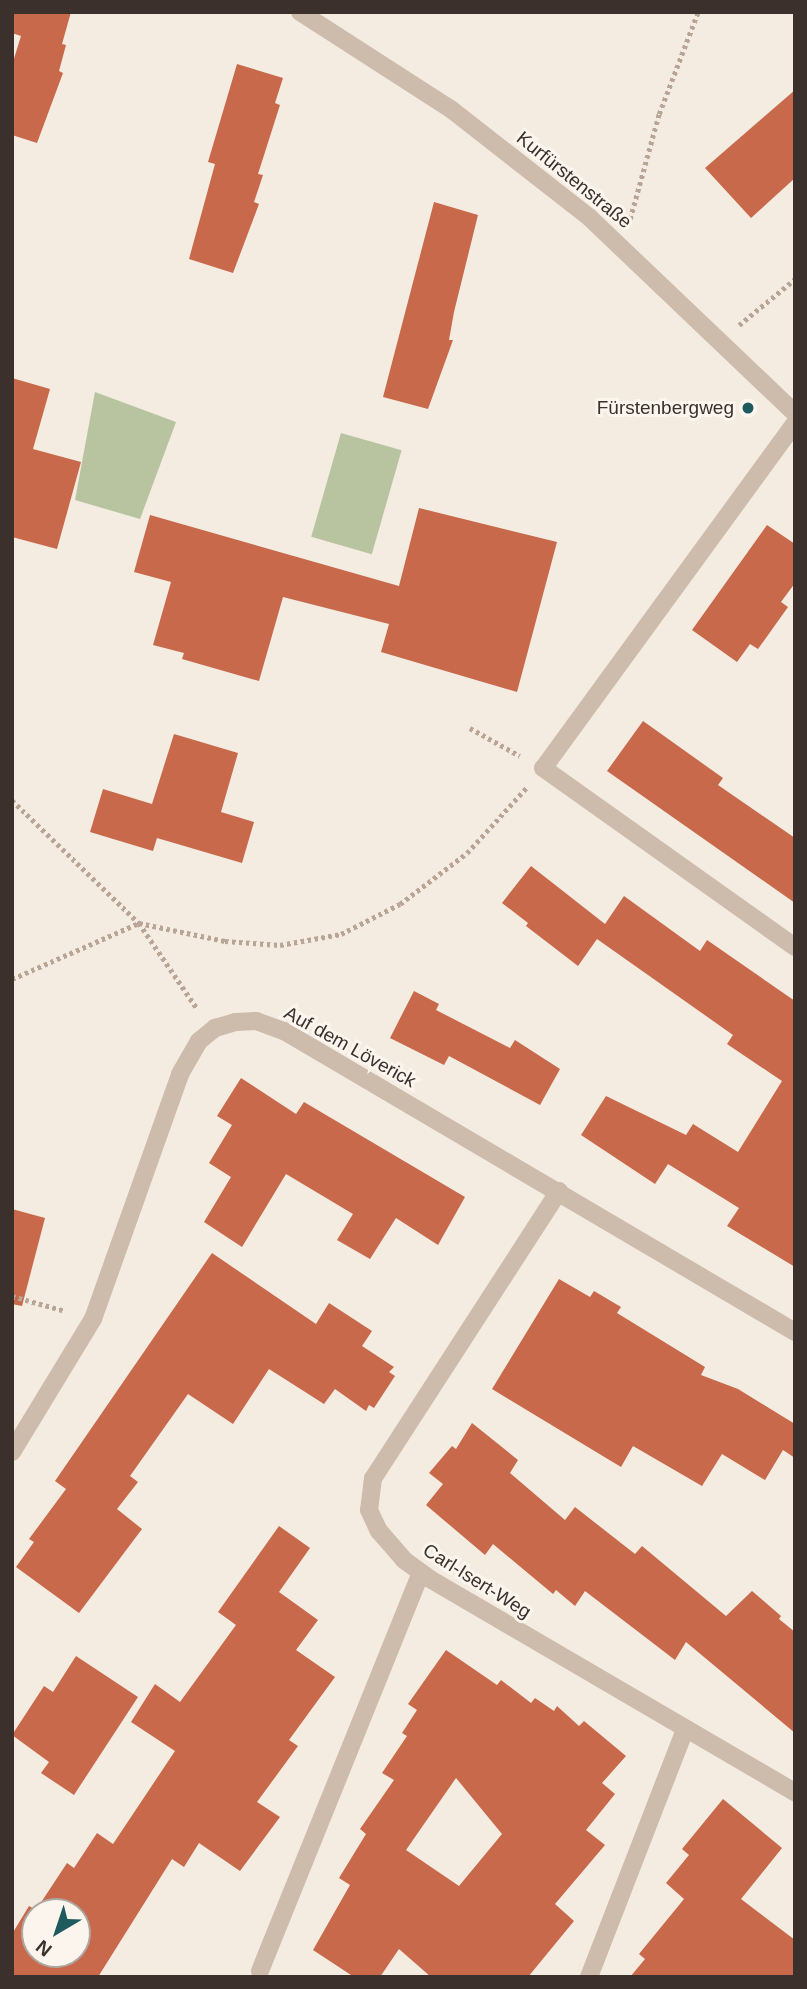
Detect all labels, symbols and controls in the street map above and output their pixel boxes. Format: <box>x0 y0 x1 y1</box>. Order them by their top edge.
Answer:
street label: Kurfürstenstraße <box>512 127 636 233</box>
place label: Fürstenbergweg <box>597 397 734 419</box>
marker: Fürstenbergweg <box>740 400 756 416</box>
street label: Auf dem Löverick <box>280 1001 420 1093</box>
street label: Carl-Isert-Weg <box>419 1539 535 1623</box>
north arrow <box>21 1898 91 1968</box>
text: N <box>32 1936 56 1961</box>

